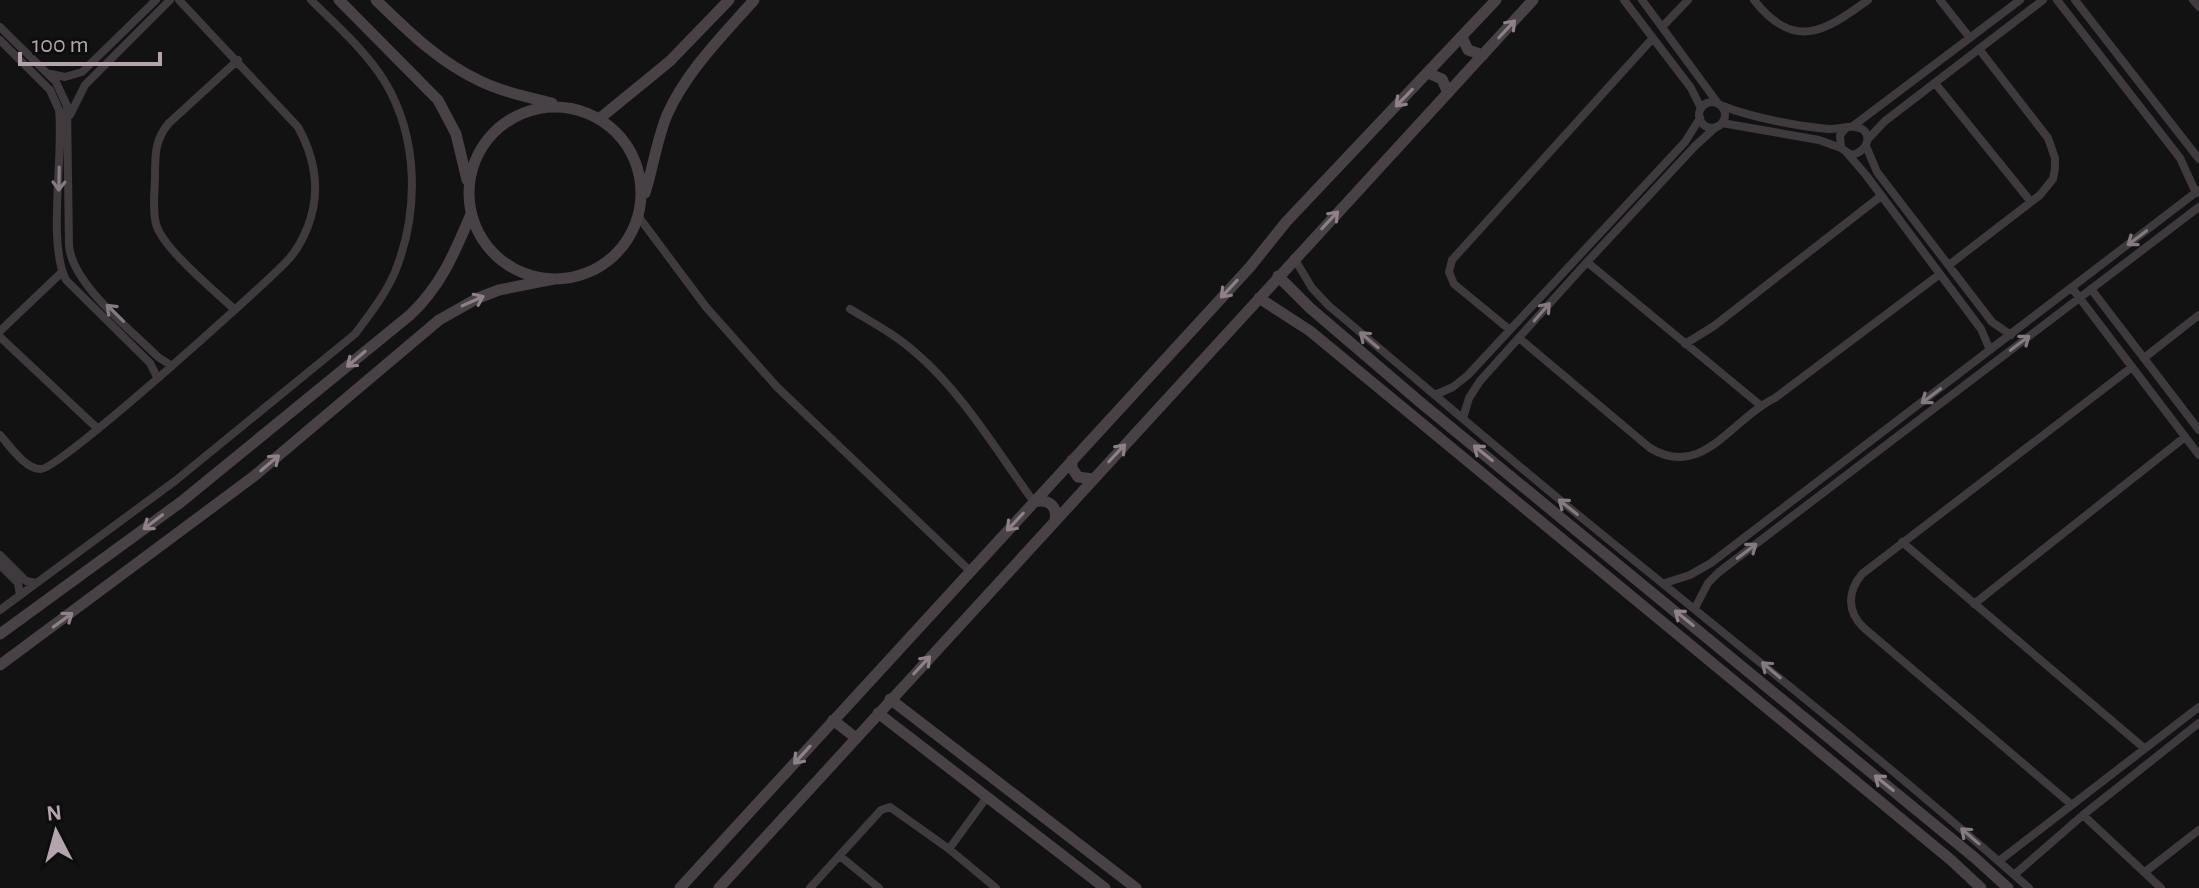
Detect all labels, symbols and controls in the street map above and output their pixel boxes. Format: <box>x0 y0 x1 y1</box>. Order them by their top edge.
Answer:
scale bar <box>20 16 160 66</box>
one-way arrow <box>1497 19 1515 39</box>
text: 100 m <box>32 33 89 57</box>
one-way arrow <box>1395 88 1414 108</box>
one-way arrow <box>51 165 67 192</box>
one-way arrow <box>1321 210 1339 230</box>
one-way arrow <box>2127 229 2148 246</box>
one-way arrow <box>1221 279 1239 299</box>
one-way arrow <box>460 292 485 307</box>
one-way arrow <box>105 303 124 323</box>
one-way arrow <box>1533 303 1551 323</box>
one-way arrow <box>1359 331 1380 349</box>
one-way arrow <box>2009 334 2030 351</box>
one-way arrow <box>346 351 367 368</box>
one-way arrow <box>1920 387 1942 404</box>
one-way arrow <box>1107 443 1125 463</box>
one-way arrow <box>1473 444 1494 462</box>
one-way arrow <box>260 454 280 472</box>
one-way arrow <box>1558 498 1579 516</box>
one-way arrow <box>1006 512 1025 532</box>
one-way arrow <box>143 514 164 531</box>
one-way arrow <box>1735 543 1757 560</box>
one-way arrow <box>1674 609 1694 627</box>
one-way arrow <box>52 612 74 628</box>
one-way arrow <box>912 655 931 676</box>
one-way arrow <box>1761 661 1781 679</box>
one-way arrow <box>793 745 811 765</box>
one-way arrow <box>1875 774 1895 792</box>
north arrow <box>16 792 96 872</box>
text: N <box>45 801 63 825</box>
one-way arrow <box>1961 828 1981 846</box>

